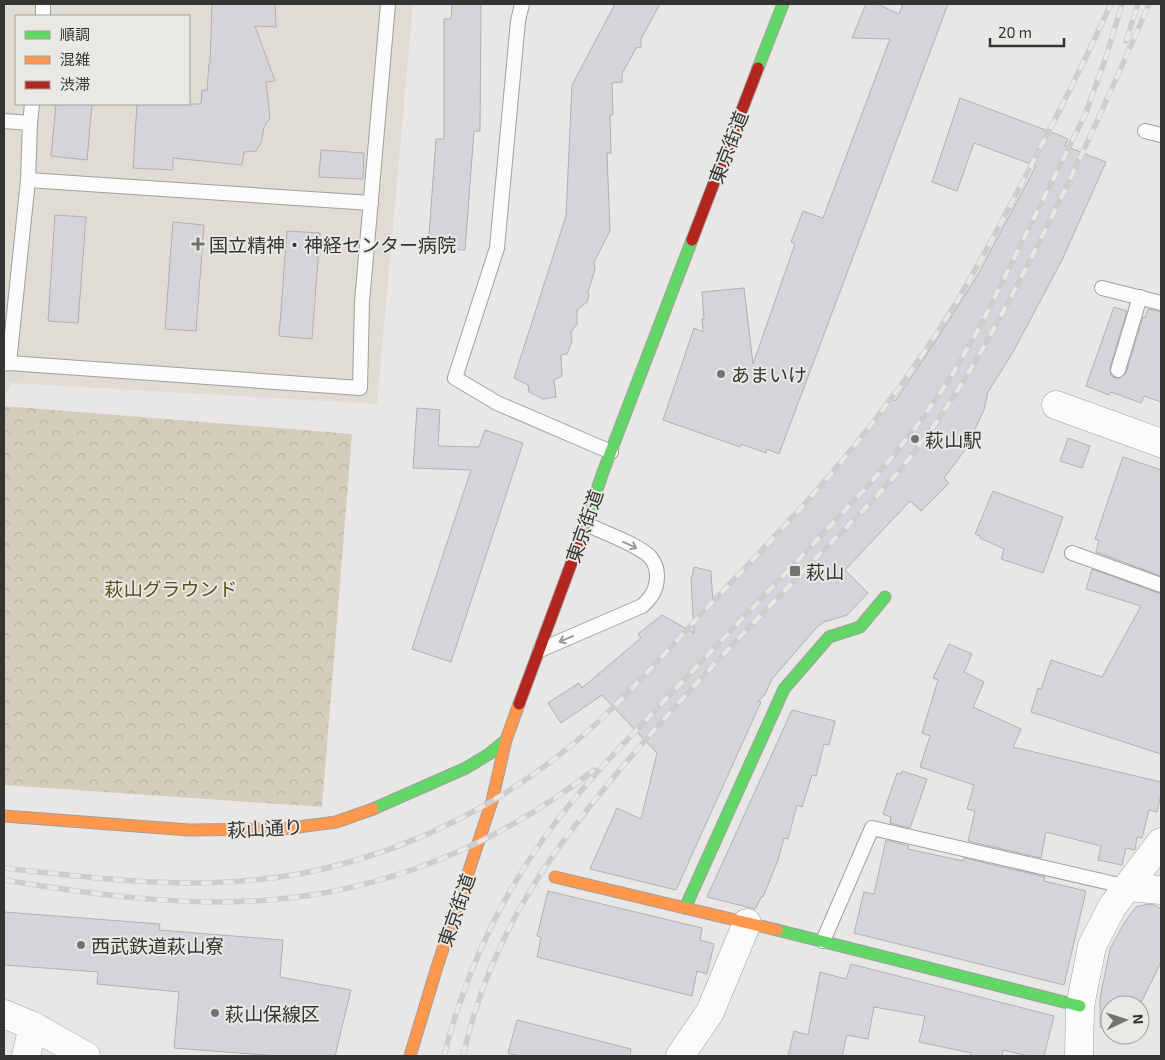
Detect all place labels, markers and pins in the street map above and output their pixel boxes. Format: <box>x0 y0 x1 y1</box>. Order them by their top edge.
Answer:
place label: 国立精神・神経センター病院 <box>209 233 456 256</box>
marker: 国立精神・神経センター病院 <box>191 237 205 251</box>
place label: あまいけ <box>731 363 807 386</box>
marker: あまいけ <box>715 368 727 380</box>
place label: 萩山駅 <box>925 428 982 451</box>
marker: 萩山駅 <box>909 433 921 445</box>
place label: 萩山 <box>806 560 844 583</box>
marker: 萩山 <box>788 564 802 578</box>
place label: 西武鉄道萩山寮 <box>91 934 224 957</box>
marker: 西武鉄道萩山寮 <box>75 939 87 951</box>
place label: 萩山保線区 <box>225 1002 320 1025</box>
marker: 萩山保線区 <box>209 1007 221 1019</box>

